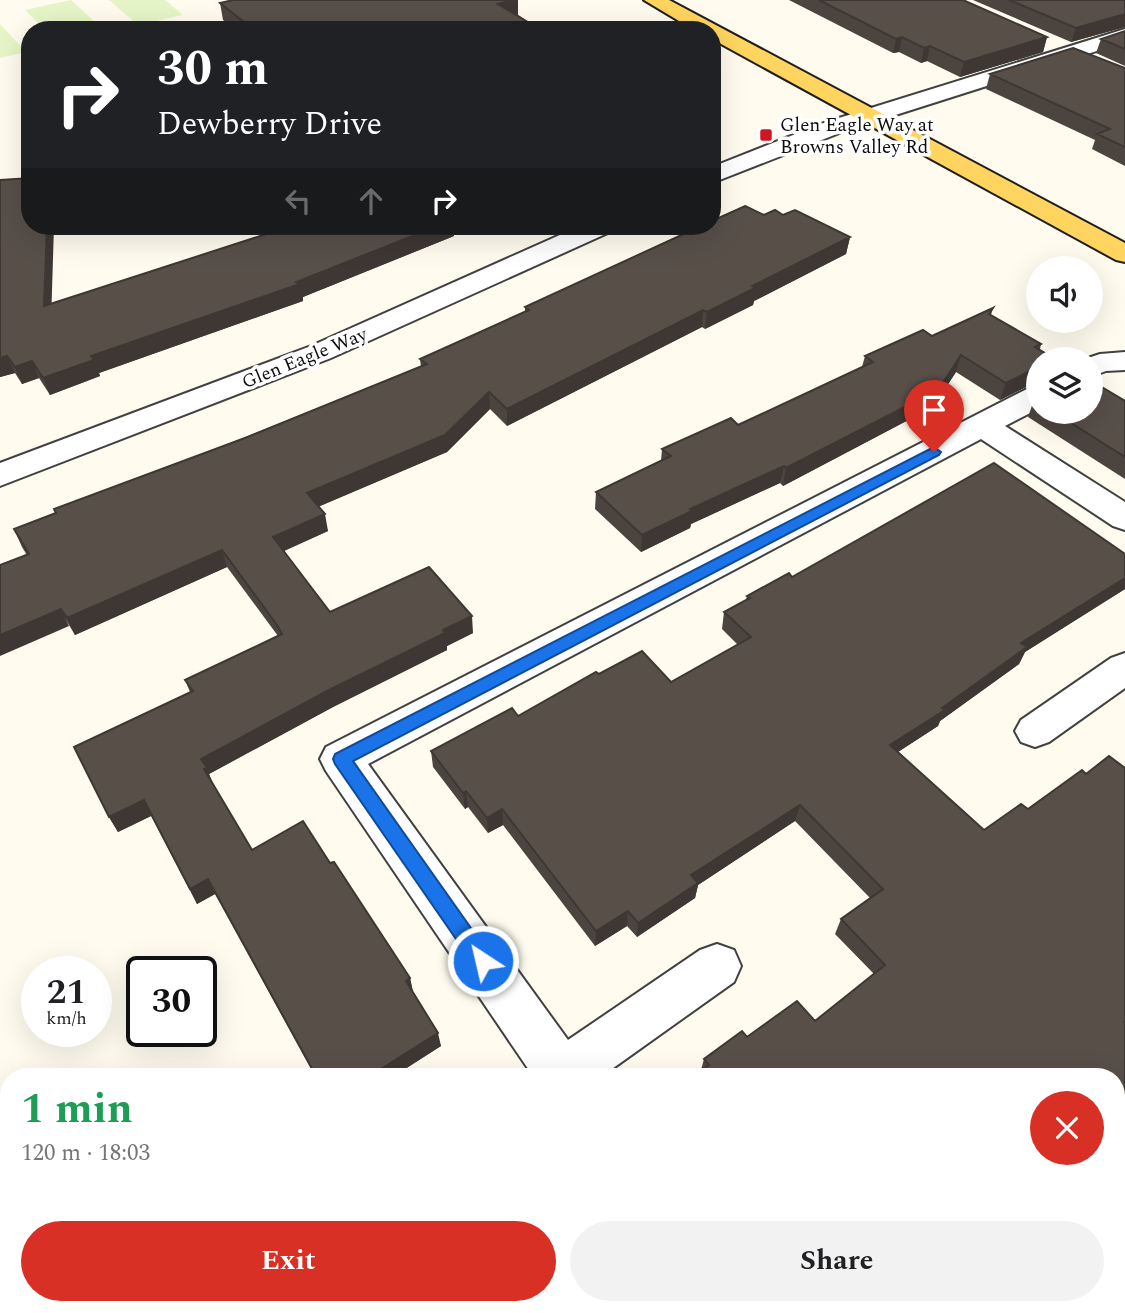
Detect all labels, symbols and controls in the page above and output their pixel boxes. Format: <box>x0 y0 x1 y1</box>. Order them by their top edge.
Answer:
text: 30 m <box>157 32 268 107</box>
icon: right <box>42 49 133 140</box>
text: Dewberry Drive <box>157 100 382 149</box>
place label: Glen Eagle Way at Browns Valley Rd <box>780 111 934 162</box>
marker: Glen Eagle Way at Browns Valley Rd <box>758 127 774 143</box>
icon: left <box>279 182 317 220</box>
icon: ahead <box>352 182 390 220</box>
icon: right <box>425 182 463 220</box>
map controls <box>1026 256 1103 424</box>
button: sound <box>1026 256 1103 333</box>
street label: Glen Eagle Way <box>237 320 372 397</box>
button: layers <box>1026 347 1103 424</box>
pin <box>904 380 964 452</box>
icon: arrive <box>915 391 953 429</box>
position arrow <box>446 924 520 998</box>
speed limit sign: 30 <box>126 956 217 1047</box>
text: 21 <box>47 966 86 1019</box>
text: km/h <box>46 1005 87 1032</box>
text: 1 min <box>21 1078 133 1141</box>
button: close <box>1030 1091 1104 1165</box>
text: 120 m · 18:03 <box>21 1136 150 1171</box>
button: Exit <box>21 1221 556 1301</box>
button: Share <box>570 1221 1104 1301</box>

